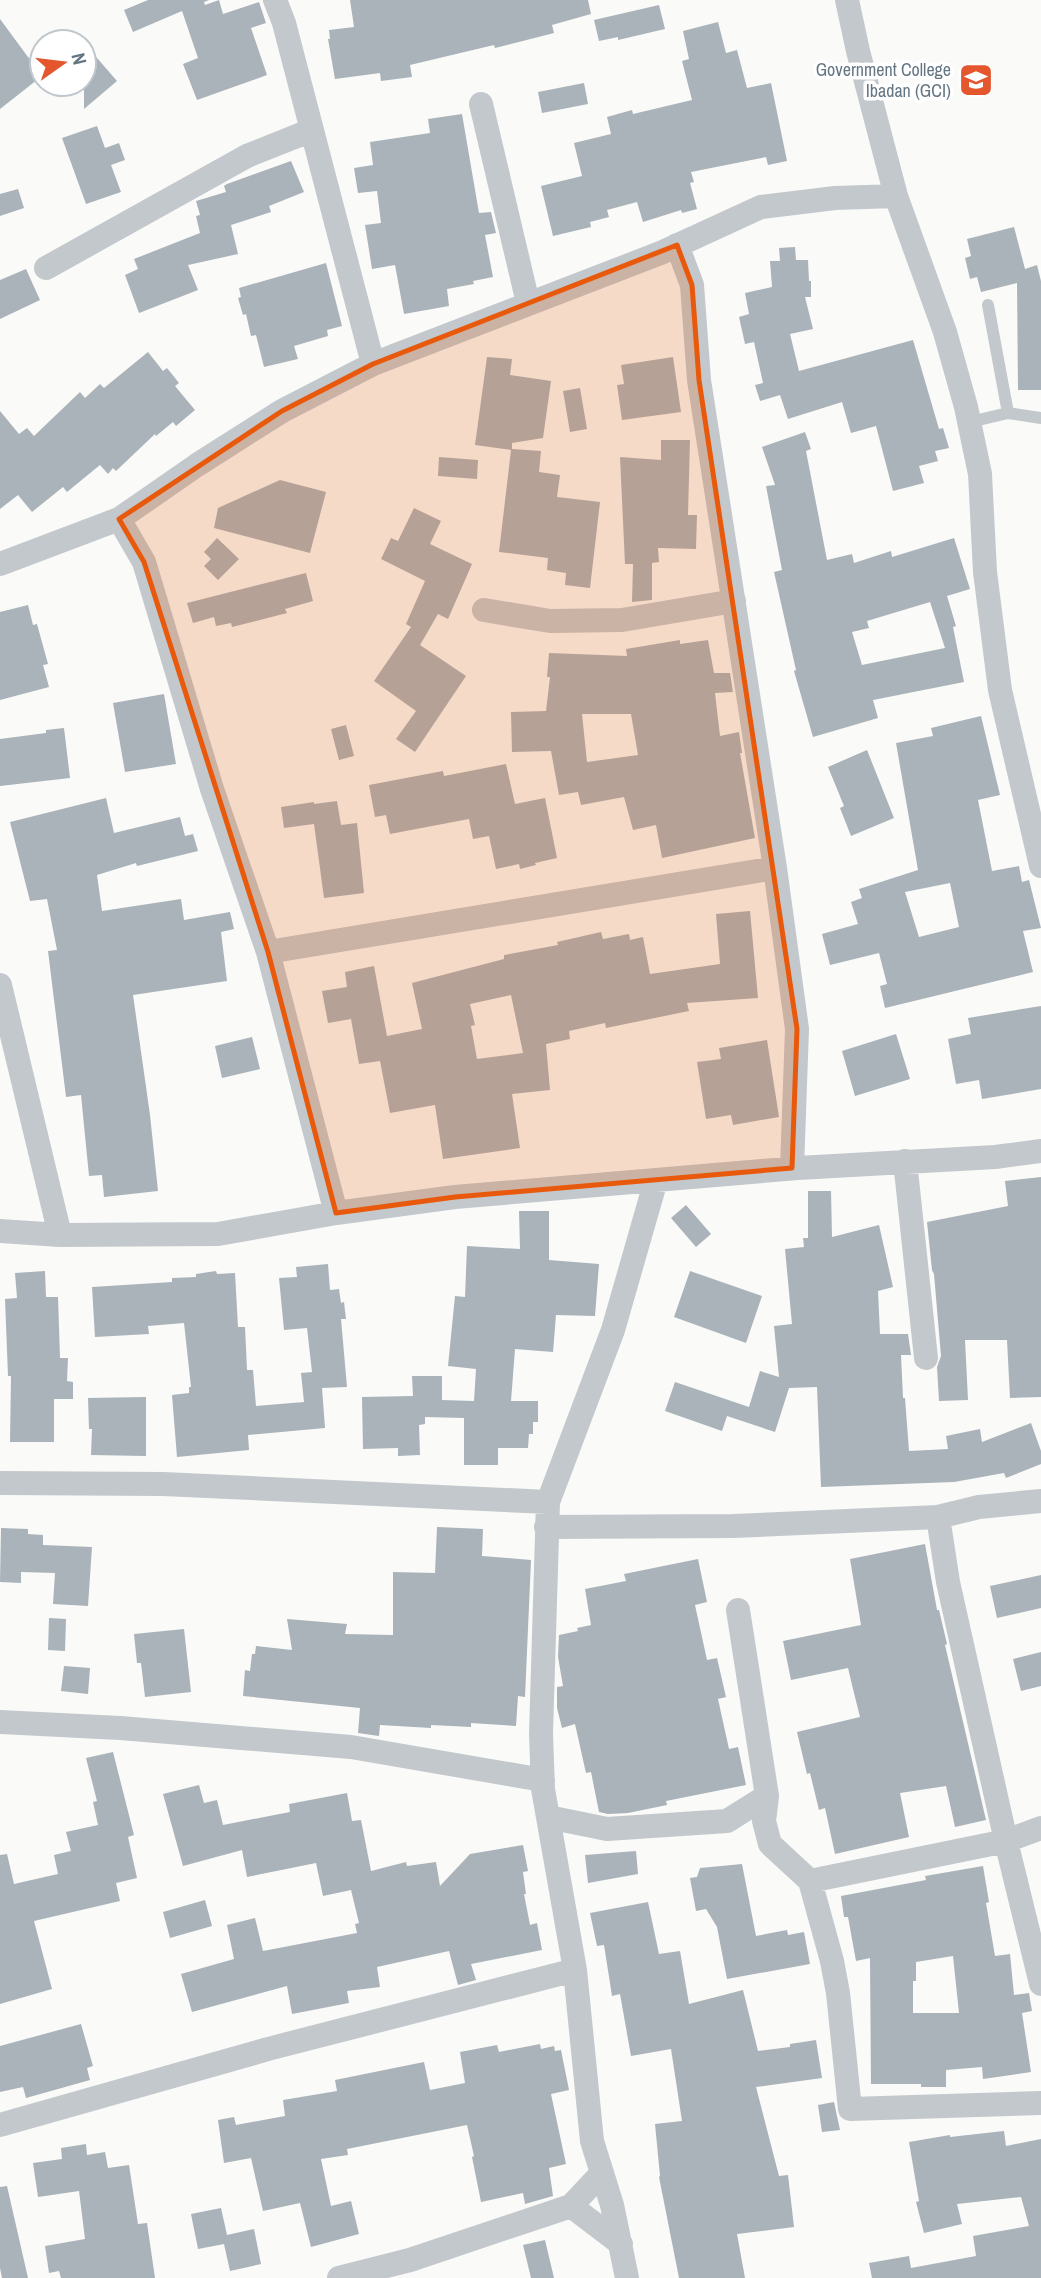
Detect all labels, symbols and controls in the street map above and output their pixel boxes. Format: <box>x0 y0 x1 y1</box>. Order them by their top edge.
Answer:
north arrow <box>28 28 98 98</box>
text: N <box>66 50 93 67</box>
place label: Government College Ibadan (GCI) <box>816 57 951 103</box>
school or university icon: Government College Ibadan (GCI) <box>957 61 995 99</box>

